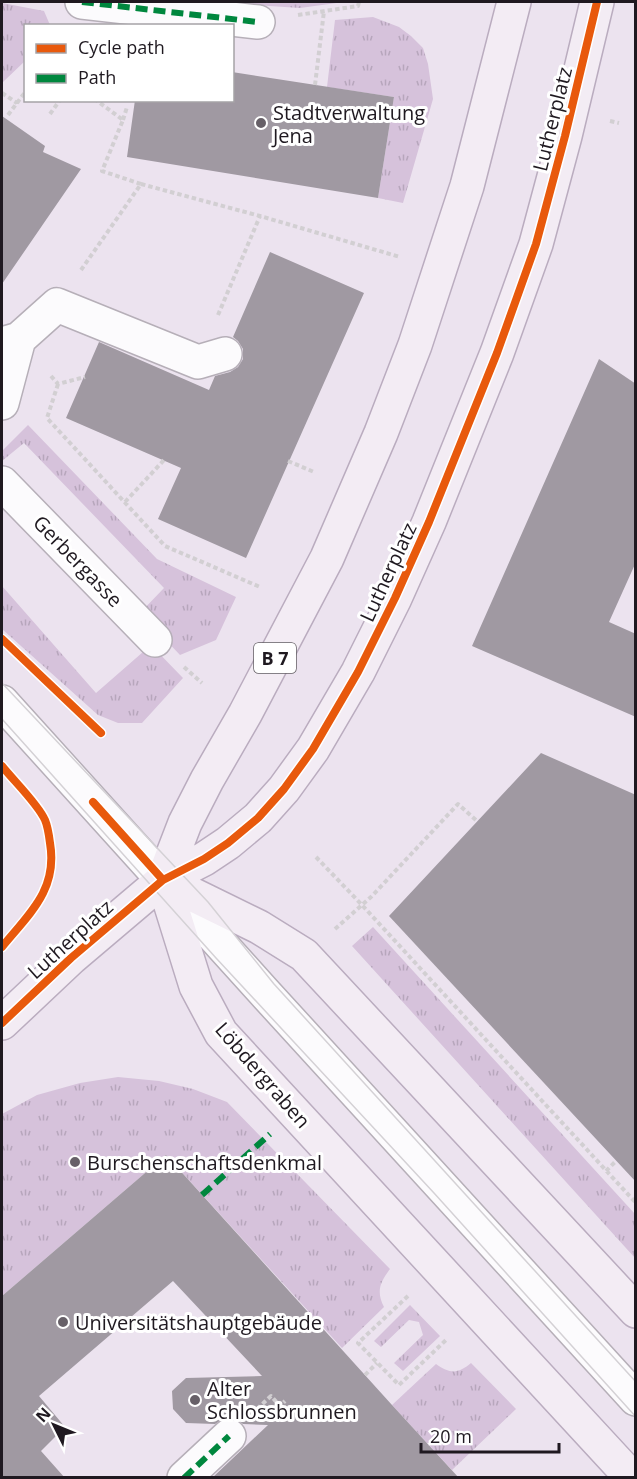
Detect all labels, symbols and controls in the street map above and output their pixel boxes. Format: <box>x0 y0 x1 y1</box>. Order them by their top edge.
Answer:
legend <box>24 24 234 102</box>
text: Cycle path <box>78 35 165 59</box>
street label: Lutherplatz <box>526 64 578 174</box>
text: Path <box>78 65 116 89</box>
place label: Stadtverwaltung Jena <box>271 99 425 149</box>
marker: Stadtverwaltung Jena <box>254 116 268 130</box>
street label: Gerbergasse <box>27 509 129 613</box>
street label: Lutherplatz <box>353 518 423 626</box>
road number: B 7 <box>254 643 296 673</box>
street label: Lutherplatz <box>21 893 119 985</box>
street label: Löbdergraben <box>209 1016 317 1134</box>
place label: Burschenschaftsdenkmal <box>87 1149 322 1176</box>
marker: Burschenschaftsdenkmal <box>68 1155 82 1169</box>
place label: Universitätshauptgebäude <box>75 1309 322 1336</box>
marker: Universitätshauptgebäude <box>56 1315 70 1329</box>
place label: Alter Schlossbrunnen <box>207 1375 357 1425</box>
marker: Alter Schlossbrunnen <box>188 1393 202 1407</box>
north arrow <box>24 1395 84 1455</box>
text: N <box>31 1403 56 1427</box>
scale bar <box>421 1416 559 1454</box>
text: 20 m <box>430 1424 472 1448</box>

